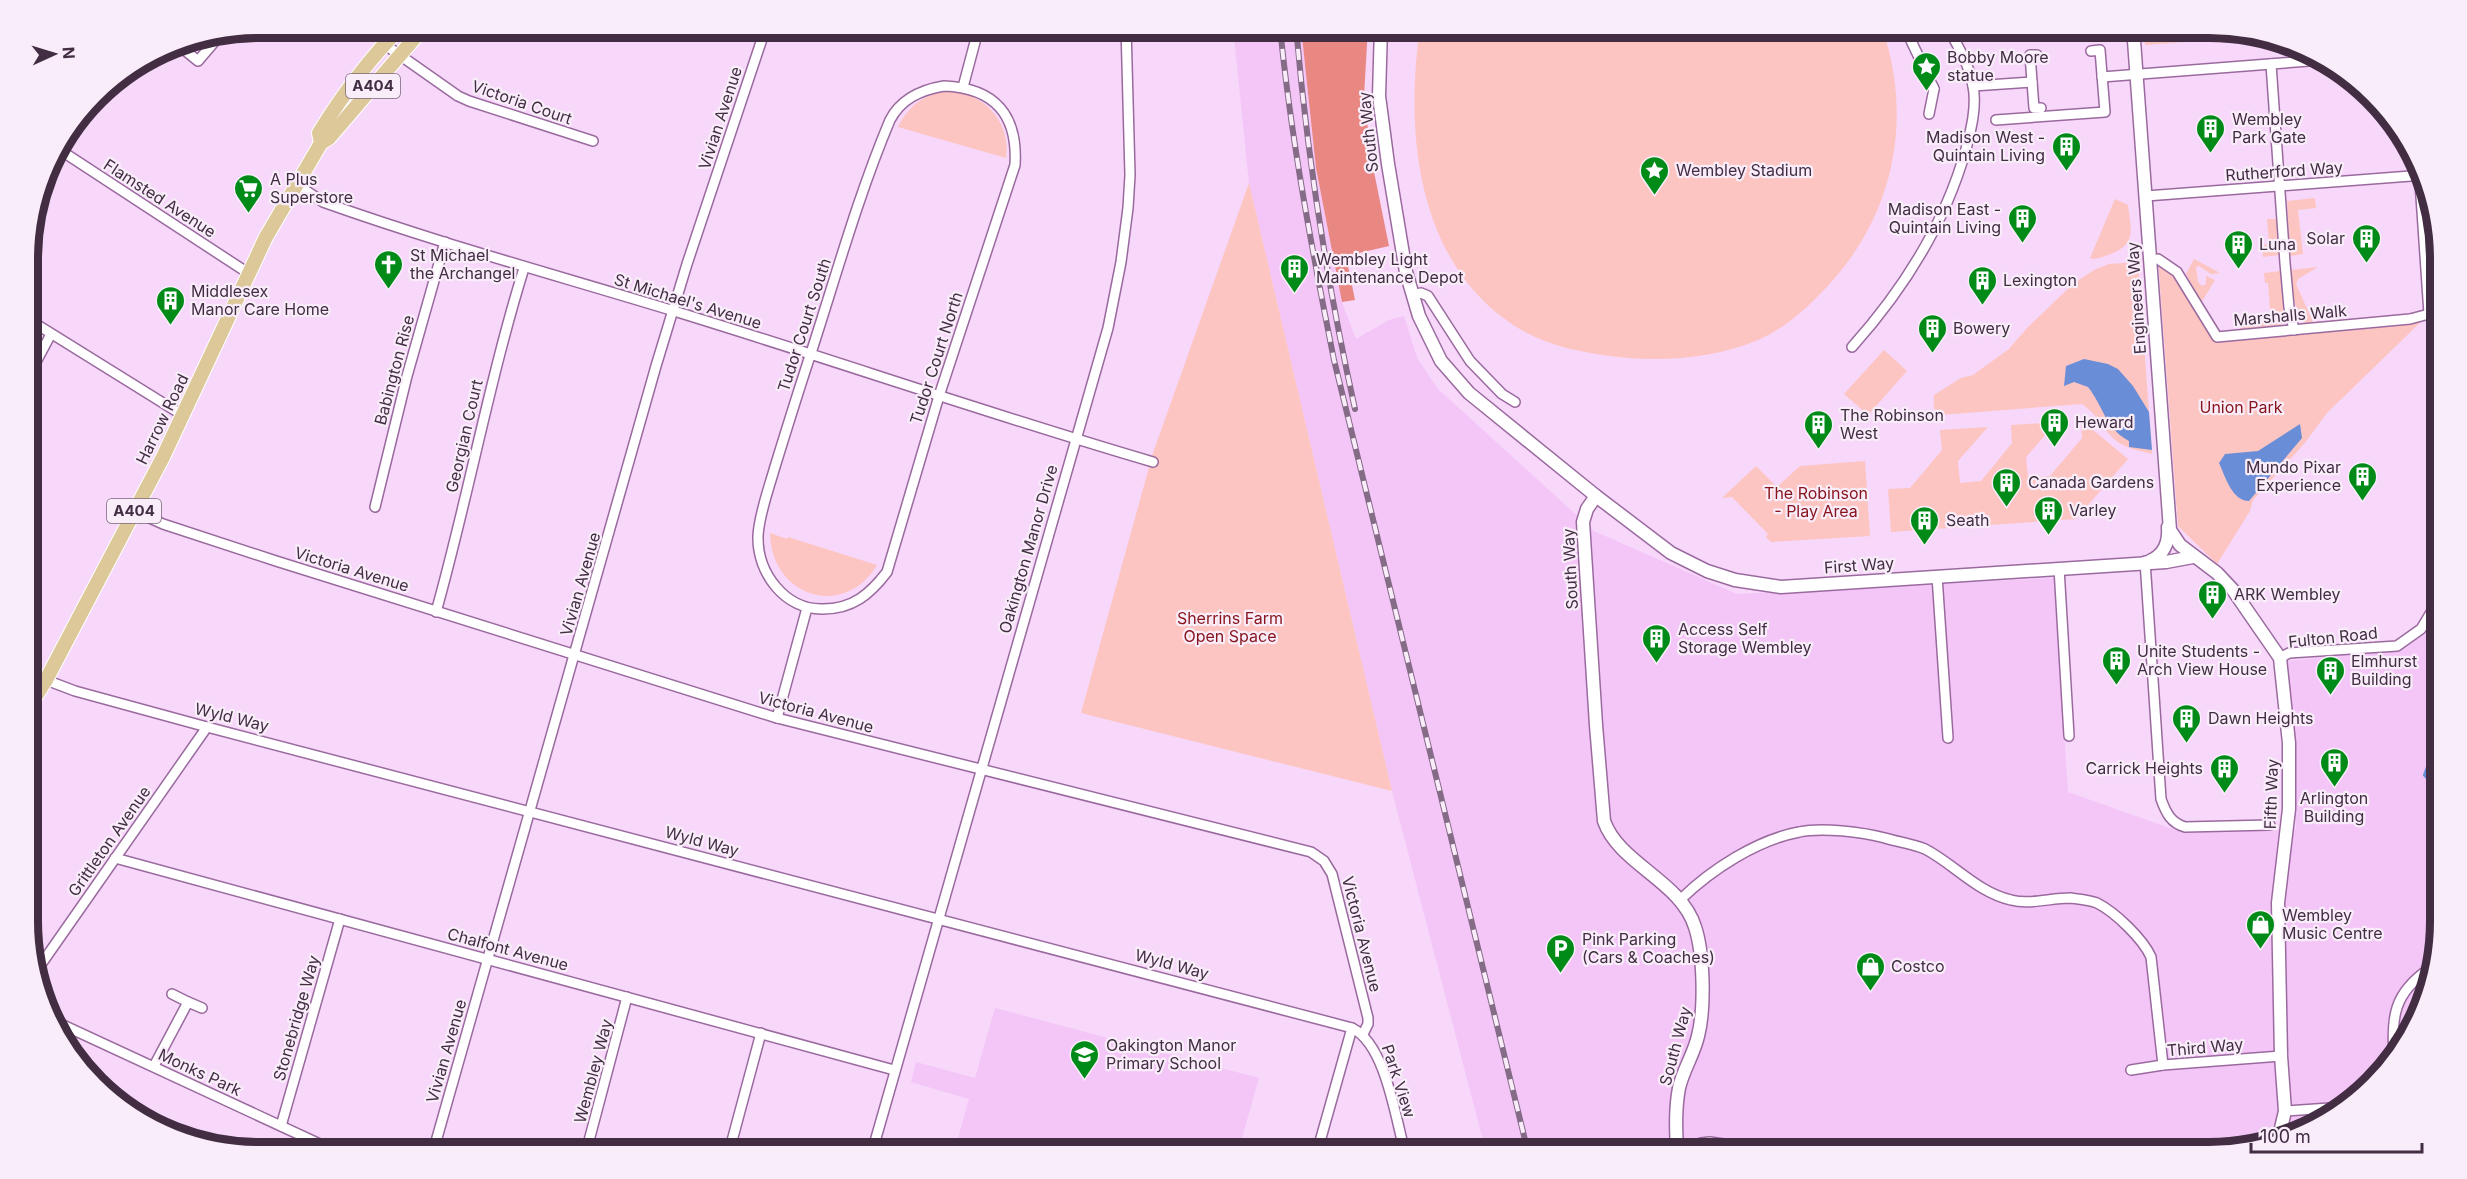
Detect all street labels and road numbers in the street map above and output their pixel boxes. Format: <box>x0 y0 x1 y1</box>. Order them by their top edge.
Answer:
street label: Vivian Avenue <box>694 64 746 172</box>
road number: A404 <box>346 74 400 98</box>
street label: Victoria Court <box>469 76 575 128</box>
street label: South Way <box>1354 91 1382 173</box>
street label: Flamsted Avenue <box>100 154 220 242</box>
street label: Rutherford Way <box>2225 157 2343 185</box>
street label: Engineers Way <box>2122 241 2150 355</box>
street label: Tudor Court South <box>773 256 835 394</box>
street label: St Michael's Avenue <box>612 269 764 333</box>
street label: Tudor Court North <box>905 289 967 427</box>
street label: Marshalls Walk <box>2233 300 2348 330</box>
street label: Babington Rise <box>370 313 418 427</box>
street label: Harrow Road <box>131 370 193 468</box>
street label: Georgian Court <box>441 377 487 495</box>
street label: Oakington Manor Drive <box>994 462 1062 636</box>
road number: A404 <box>107 499 161 523</box>
street label: South Way <box>1558 528 1582 610</box>
street label: Vivian Avenue <box>556 530 604 638</box>
street label: Victoria Avenue <box>292 542 412 596</box>
street label: First Way <box>1823 553 1895 577</box>
street label: Fulton Road <box>2287 622 2379 652</box>
street label: Victoria Avenue <box>756 687 876 737</box>
street label: Wyld Way <box>193 698 271 736</box>
street label: Fifth Way <box>2260 758 2282 830</box>
street label: Grittleton Avenue <box>63 782 155 900</box>
street label: Wyld Way <box>663 822 741 860</box>
street label: Victoria Avenue <box>1338 874 1386 994</box>
street label: Chalfont Avenue <box>445 923 571 975</box>
street label: Wyld Way <box>1133 945 1211 983</box>
street label: Stonebridge Way <box>268 953 324 1083</box>
street label: Vivian Avenue <box>422 997 470 1105</box>
street label: South Way <box>1655 1004 1695 1088</box>
street label: Wembley Way <box>569 1017 617 1125</box>
street label: Third Way <box>2166 1034 2244 1060</box>
street label: Park View <box>1378 1042 1420 1120</box>
street label: Monks Park <box>155 1044 245 1100</box>

